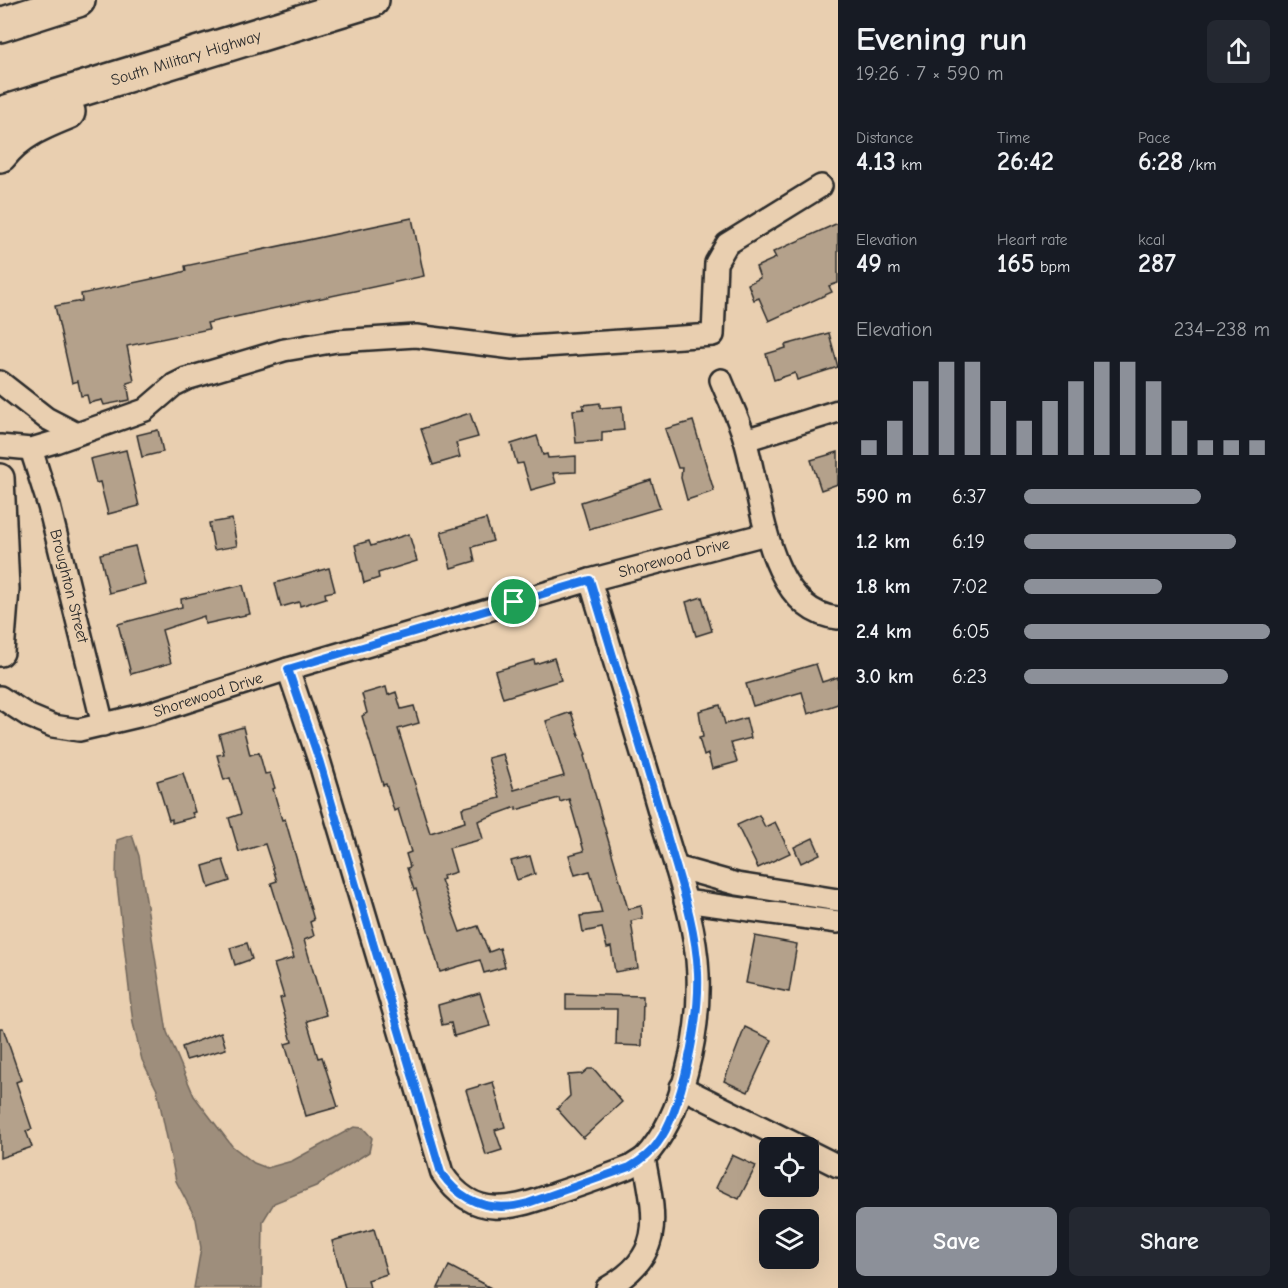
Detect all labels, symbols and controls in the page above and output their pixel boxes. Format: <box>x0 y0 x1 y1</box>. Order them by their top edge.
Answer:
text: Evening run <box>856 20 1027 58</box>
button: share <box>1207 20 1270 83</box>
street label: South Military Highway <box>109 26 264 89</box>
text: 19:26 · 7 × 590 m <box>856 62 1004 85</box>
text: Distance <box>856 129 913 147</box>
text: Time <box>997 129 1030 147</box>
text: Pace <box>1138 129 1170 147</box>
text: 4.13 <box>856 147 896 177</box>
text: 26:42 <box>997 147 1054 177</box>
text: 6:28 <box>1138 147 1183 177</box>
text: km <box>896 156 922 174</box>
text: /km <box>1183 156 1217 174</box>
text: Elevation <box>856 231 917 249</box>
text: Heart rate <box>997 231 1068 249</box>
text: kcal <box>1138 231 1165 249</box>
text: 49 <box>856 249 882 279</box>
text: 165 <box>997 249 1035 279</box>
text: 287 <box>1138 249 1176 279</box>
text: m <box>882 258 900 276</box>
text: bpm <box>1035 258 1070 276</box>
text: Elevation <box>856 318 933 341</box>
text: 234–238 m <box>1174 318 1270 341</box>
text: 590 m <box>856 485 912 508</box>
text: 6:37 <box>952 485 986 508</box>
street label: Broughton Street <box>46 527 92 645</box>
text: 1.2 km <box>856 530 910 553</box>
text: 6:19 <box>952 530 985 553</box>
street label: Shorewood Drive <box>616 535 732 581</box>
text: 1.8 km <box>856 575 911 598</box>
text: 7:02 <box>952 575 988 598</box>
pin <box>488 576 539 627</box>
icon: arrive <box>497 585 530 618</box>
text: 2.4 km <box>856 620 912 643</box>
text: 6:05 <box>952 620 989 643</box>
text: 3.0 km <box>856 665 914 688</box>
text: 6:23 <box>952 665 987 688</box>
street label: Shorewood Drive <box>151 669 265 721</box>
map controls <box>759 1137 819 1269</box>
button: locate <box>759 1137 819 1197</box>
button: Save <box>856 1207 1057 1276</box>
button: Share <box>1069 1207 1270 1276</box>
button: layers <box>759 1209 819 1269</box>

